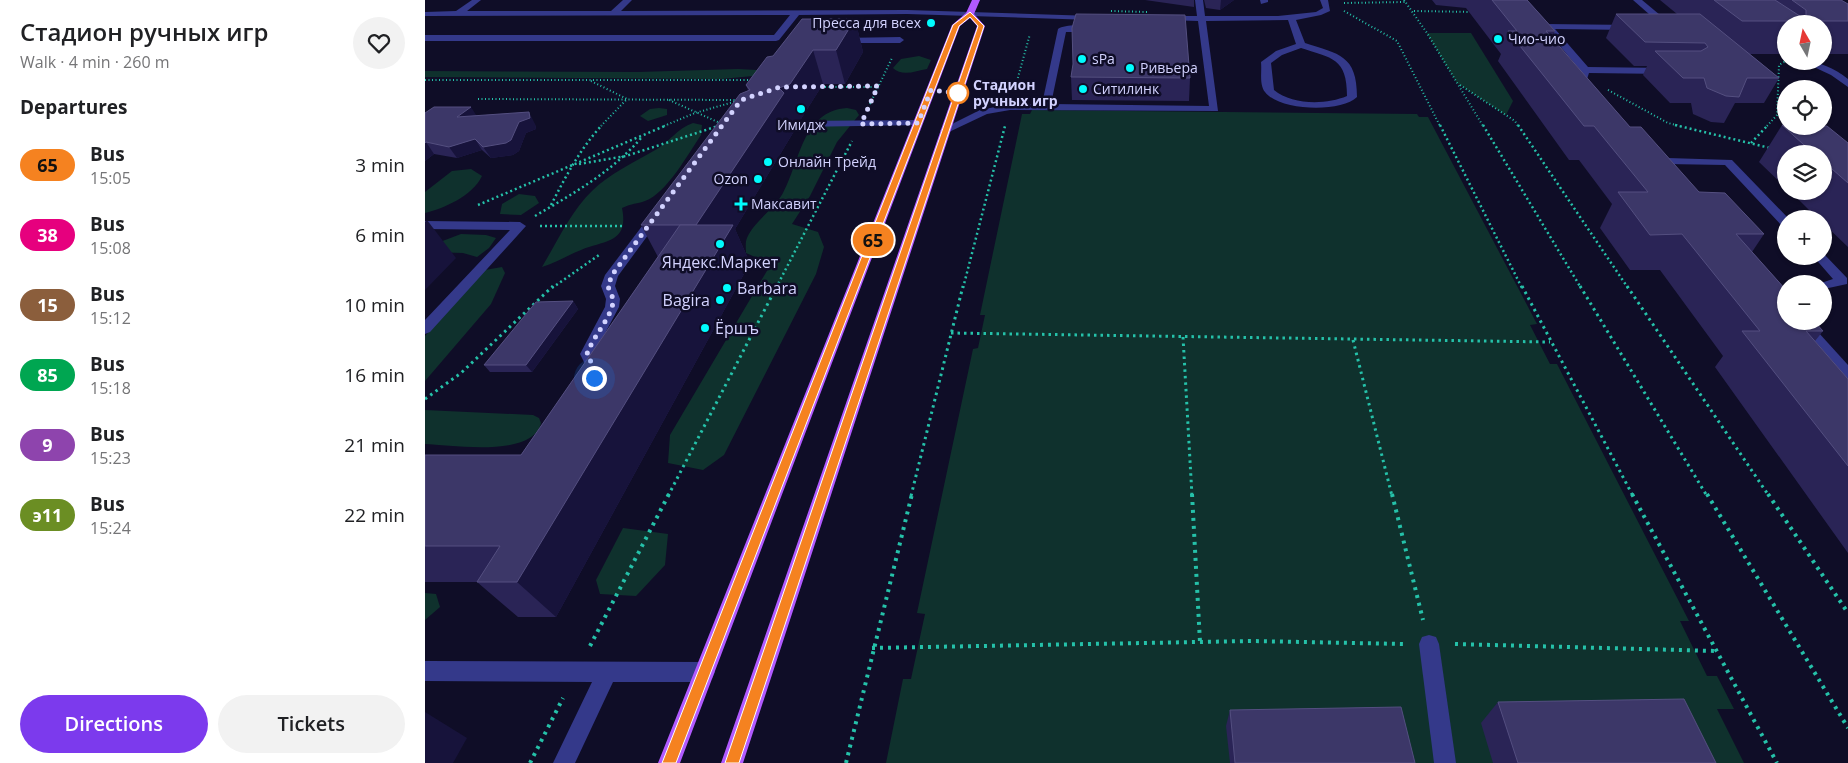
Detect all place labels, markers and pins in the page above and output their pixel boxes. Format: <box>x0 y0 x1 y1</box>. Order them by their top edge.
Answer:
place label: Пресса для всех <box>812 13 922 32</box>
marker: Пресса для всех <box>925 17 937 29</box>
place label: Чио-чио <box>1508 29 1565 48</box>
marker: Чио-чио <box>1492 33 1504 45</box>
place label: sPa <box>1092 49 1115 68</box>
marker: sPa <box>1076 53 1088 65</box>
place label: Ривьера <box>1140 58 1198 77</box>
marker: Ривьера <box>1124 62 1136 74</box>
place label: Стадион ручных игр <box>973 75 1058 110</box>
place label: Ситилинк <box>1093 79 1160 98</box>
marker: Стадион ручных игр <box>947 82 969 104</box>
marker: Ситилинк <box>1077 83 1089 95</box>
marker: Имидж <box>795 103 807 115</box>
place label: Имидж <box>777 115 826 134</box>
place label: Онлайн Трейд <box>778 152 876 171</box>
marker: Онлайн Трейд <box>762 156 774 168</box>
place label: Ozon <box>714 169 748 188</box>
marker: Ozon <box>752 173 764 185</box>
place label: Максавит <box>751 194 817 213</box>
marker: Максавит <box>735 198 747 210</box>
marker: Яндекс.Маркет <box>714 238 726 250</box>
place label: Яндекс.Маркет <box>662 251 779 273</box>
place label: Barbara <box>737 277 797 299</box>
marker: Barbara <box>721 282 733 294</box>
place label: Bagira <box>663 289 710 311</box>
marker: Bagira <box>714 294 726 306</box>
place label: Ёршъ <box>715 317 759 339</box>
marker: Ёршъ <box>699 322 711 334</box>

